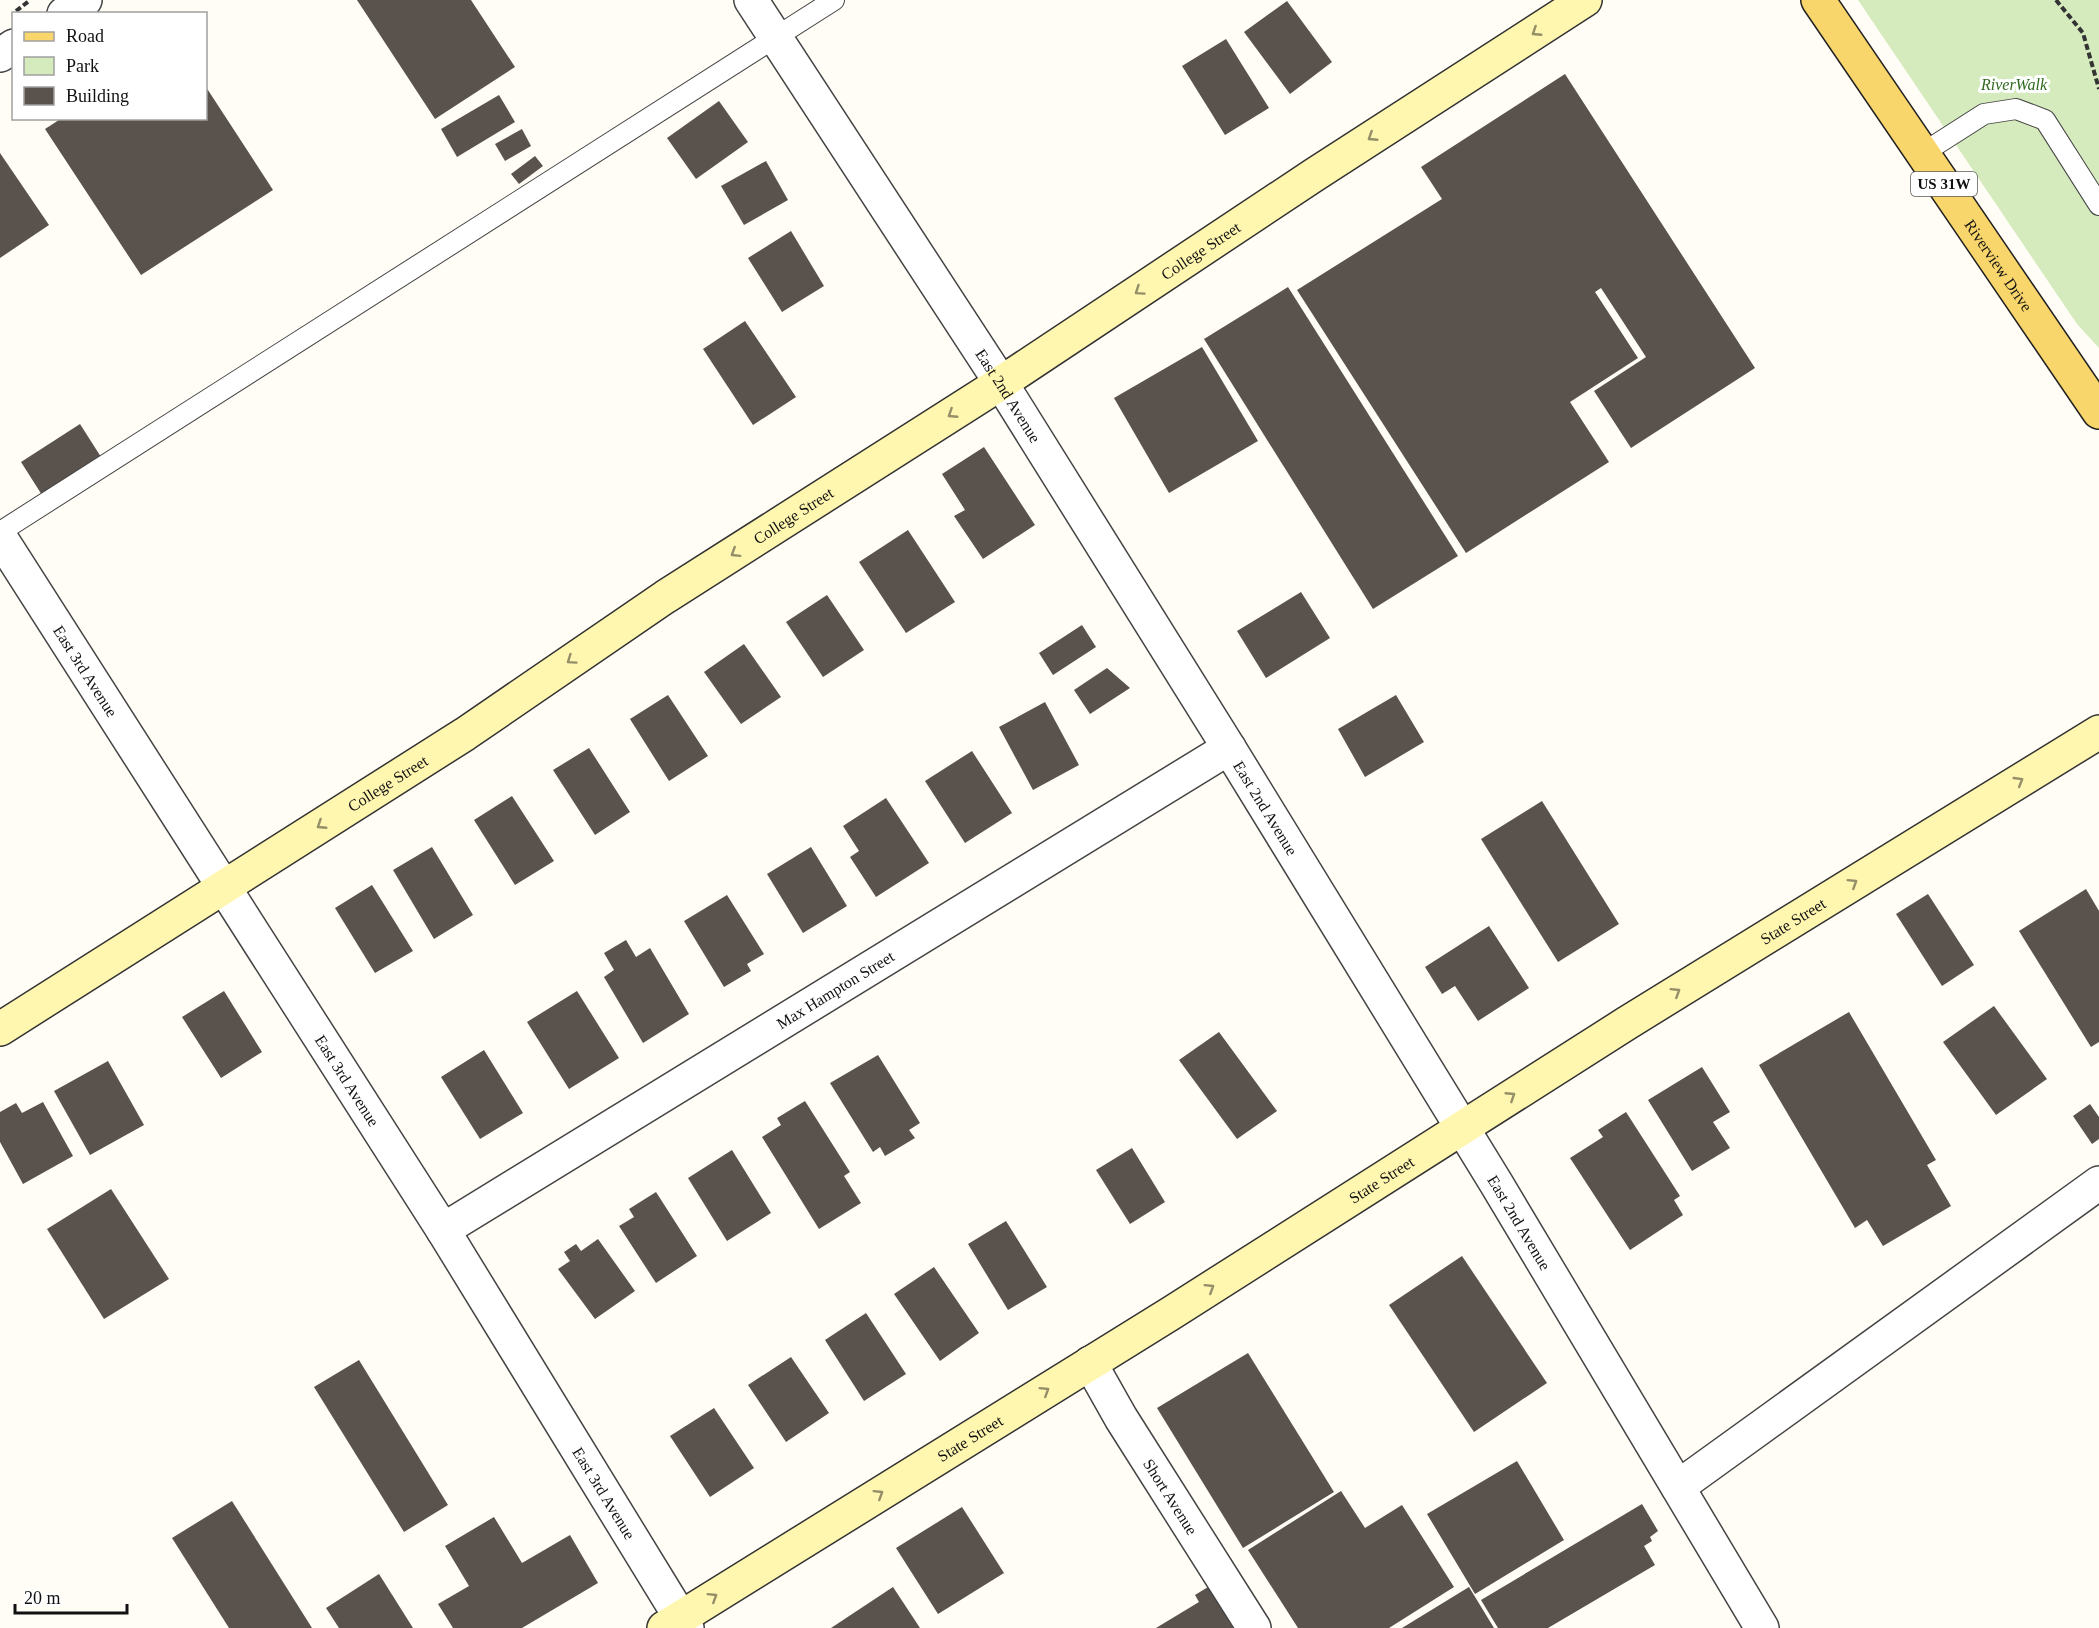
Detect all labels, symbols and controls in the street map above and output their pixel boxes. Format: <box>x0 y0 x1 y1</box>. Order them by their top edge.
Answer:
legend <box>12 12 207 120</box>
one-way arrow <box>1532 24 1542 36</box>
text: Road <box>66 26 104 46</box>
text: Park <box>66 56 99 76</box>
park label: RiverWalk <box>1980 76 2048 93</box>
text: Building <box>66 86 129 106</box>
one-way arrow <box>1368 130 1379 141</box>
road number: US 31W <box>1911 172 1977 196</box>
street label: Riverview Drive <box>1961 216 2036 315</box>
street label: College Street <box>1158 218 1244 283</box>
one-way arrow <box>1135 284 1146 295</box>
street label: East 2nd Avenue <box>972 346 1044 446</box>
one-way arrow <box>948 407 958 419</box>
street label: College Street <box>750 484 837 547</box>
one-way arrow <box>730 546 741 557</box>
street label: East 3rd Avenue <box>50 623 121 720</box>
one-way arrow <box>567 653 578 664</box>
street label: College Street <box>345 752 431 815</box>
street label: East 2nd Avenue <box>1230 758 1301 858</box>
one-way arrow <box>2013 776 2023 788</box>
one-way arrow <box>317 818 327 830</box>
one-way arrow <box>1847 878 1857 890</box>
street label: State Street <box>1757 894 1829 948</box>
street label: Max Hampton Street <box>774 947 898 1032</box>
one-way arrow <box>1670 988 1680 1000</box>
street label: East 3rd Avenue <box>312 1032 382 1129</box>
one-way arrow <box>1505 1092 1515 1104</box>
street label: State Street <box>1346 1153 1418 1207</box>
street label: East 2nd Avenue <box>1484 1172 1554 1273</box>
one-way arrow <box>1204 1284 1214 1296</box>
one-way arrow <box>1038 1388 1049 1399</box>
street label: State Street <box>934 1412 1006 1465</box>
street label: East 3rd Avenue <box>569 1444 638 1542</box>
street label: Short Avenue <box>1140 1456 1201 1538</box>
one-way arrow <box>873 1490 883 1502</box>
scale bar <box>15 1577 128 1615</box>
text: 20 m <box>24 1588 61 1608</box>
one-way arrow <box>707 1593 717 1605</box>

